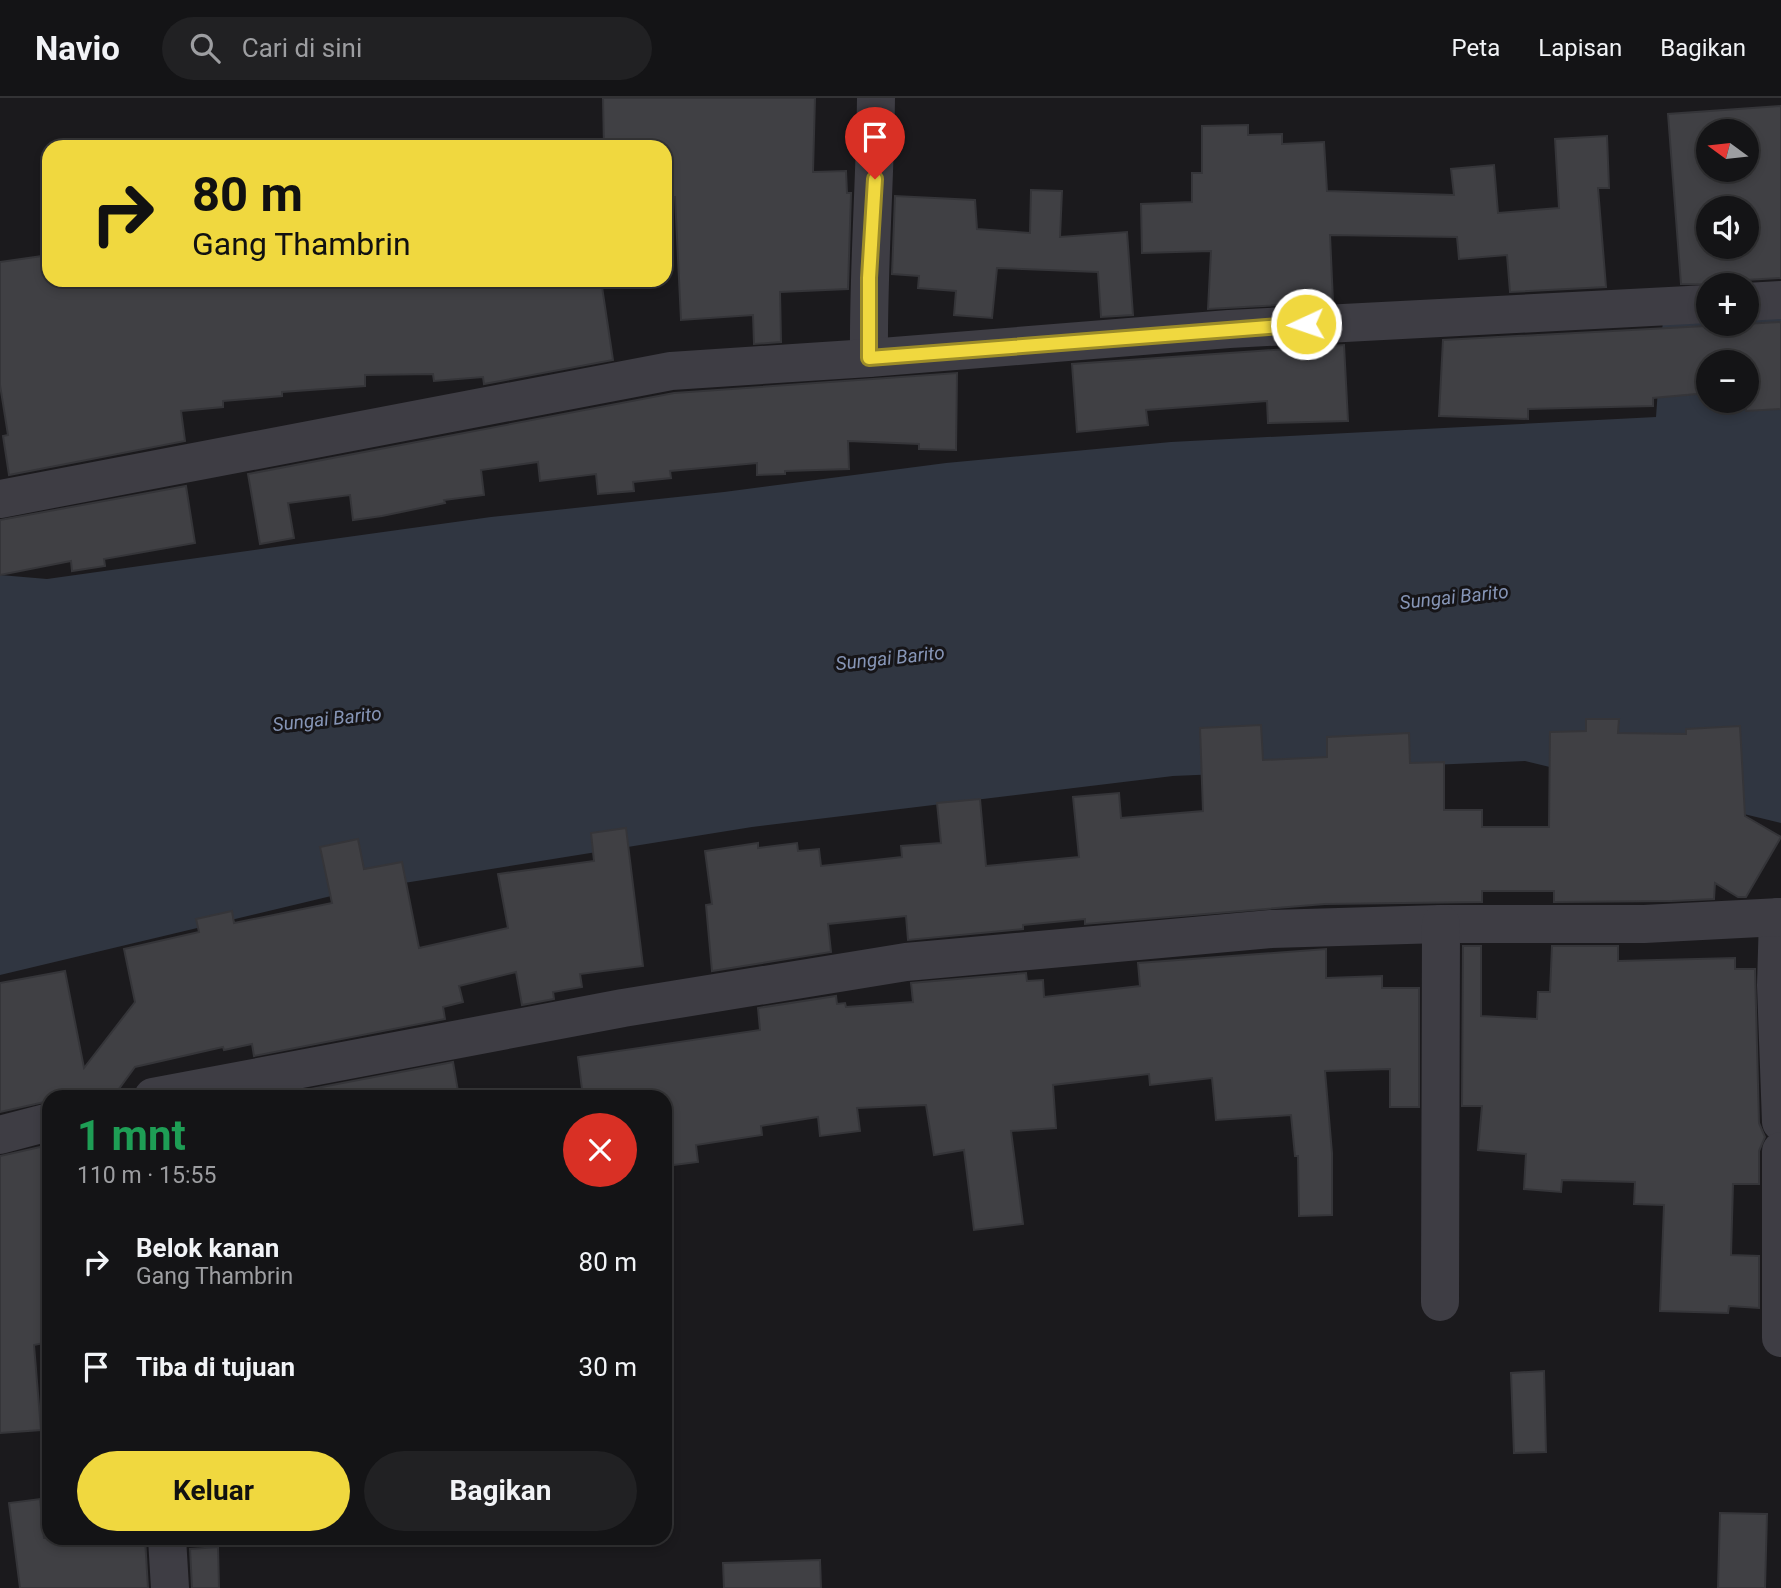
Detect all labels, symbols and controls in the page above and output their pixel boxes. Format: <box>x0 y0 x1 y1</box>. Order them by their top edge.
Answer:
search box <box>162 17 652 80</box>
text: Navio <box>35 29 120 68</box>
icon: search <box>186 29 224 67</box>
text: Cari di sini <box>242 33 362 63</box>
text: Peta <box>1452 34 1500 62</box>
text: Lapisan <box>1538 34 1622 62</box>
text: Bagikan <box>1660 34 1746 62</box>
pin <box>845 107 905 179</box>
icon: arrive <box>856 118 894 156</box>
north arrow <box>1696 119 1759 182</box>
map controls <box>1696 119 1759 413</box>
text: 80 m <box>192 166 303 223</box>
icon: right <box>77 168 168 259</box>
button: sound <box>1696 196 1759 259</box>
text: Gang Thambrin <box>192 225 411 263</box>
button: + <box>1696 273 1759 336</box>
position arrow <box>1269 287 1343 361</box>
button: − <box>1696 350 1759 413</box>
water label: Sungai Barito <box>1398 580 1510 614</box>
water label: Sungai Barito <box>834 641 946 675</box>
water label: Sungai Barito <box>271 702 383 736</box>
text: 1 mnt <box>77 1111 186 1160</box>
button: close <box>563 1113 637 1187</box>
text: 110 m · 15:55 <box>77 1162 216 1189</box>
text: Belok kanan <box>136 1233 279 1263</box>
icon: right <box>77 1243 115 1281</box>
text: 80 m <box>579 1247 637 1277</box>
text: Gang Thambrin <box>136 1263 293 1290</box>
icon: arrive <box>77 1348 115 1386</box>
text: Tiba di tujuan <box>136 1352 295 1382</box>
text: 30 m <box>579 1352 637 1382</box>
button: Keluar <box>77 1451 350 1531</box>
button: Bagikan <box>364 1451 637 1531</box>

